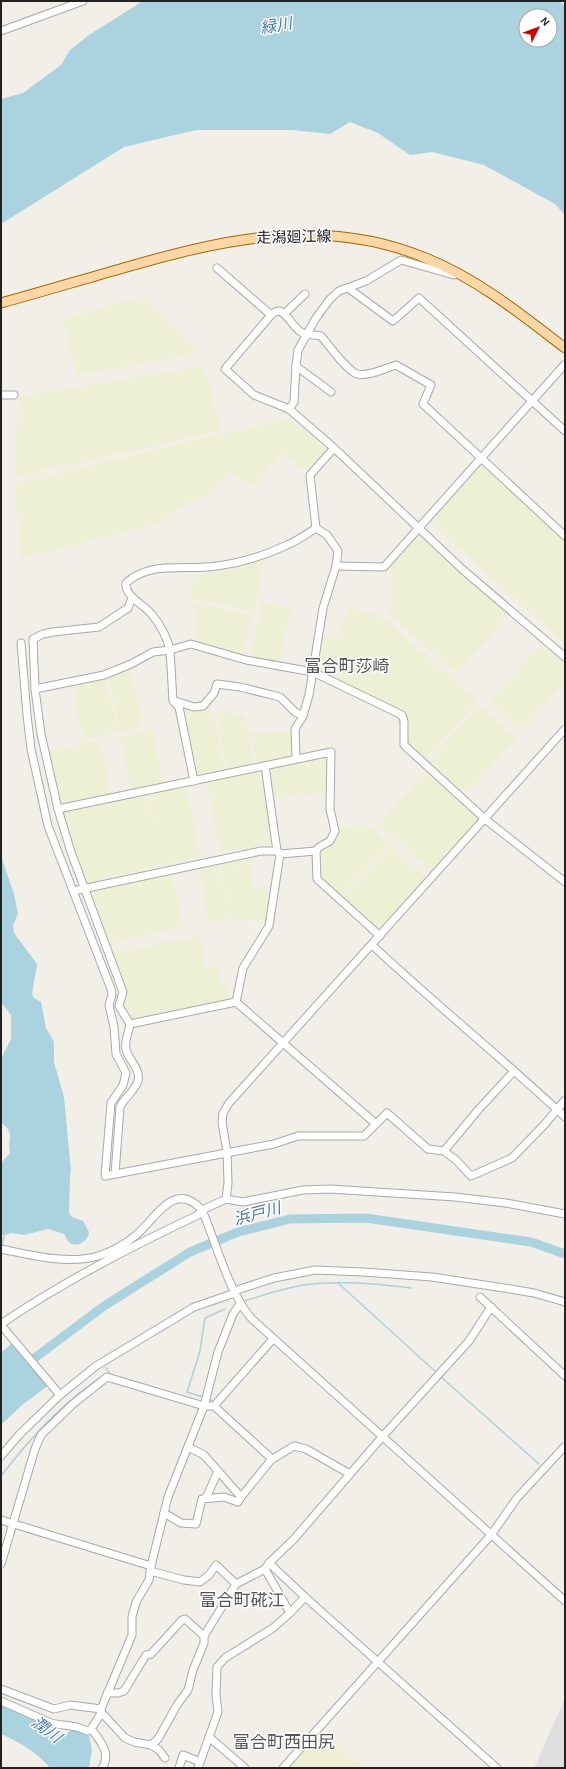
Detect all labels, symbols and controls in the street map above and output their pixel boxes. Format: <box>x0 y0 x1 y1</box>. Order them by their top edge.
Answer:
north arrow <box>518 8 558 48</box>
water label: 緑川 <box>259 13 295 38</box>
text: N <box>538 14 553 29</box>
street label: 走潟廻江線 <box>256 227 332 247</box>
district label: 富合町莎崎 <box>305 656 390 676</box>
water label: 浜戸川 <box>231 1198 285 1229</box>
district label: 富合町硴江 <box>200 1590 285 1610</box>
water label: 潤川 <box>28 1712 67 1748</box>
district label: 富合町西田尻 <box>233 1732 335 1752</box>

